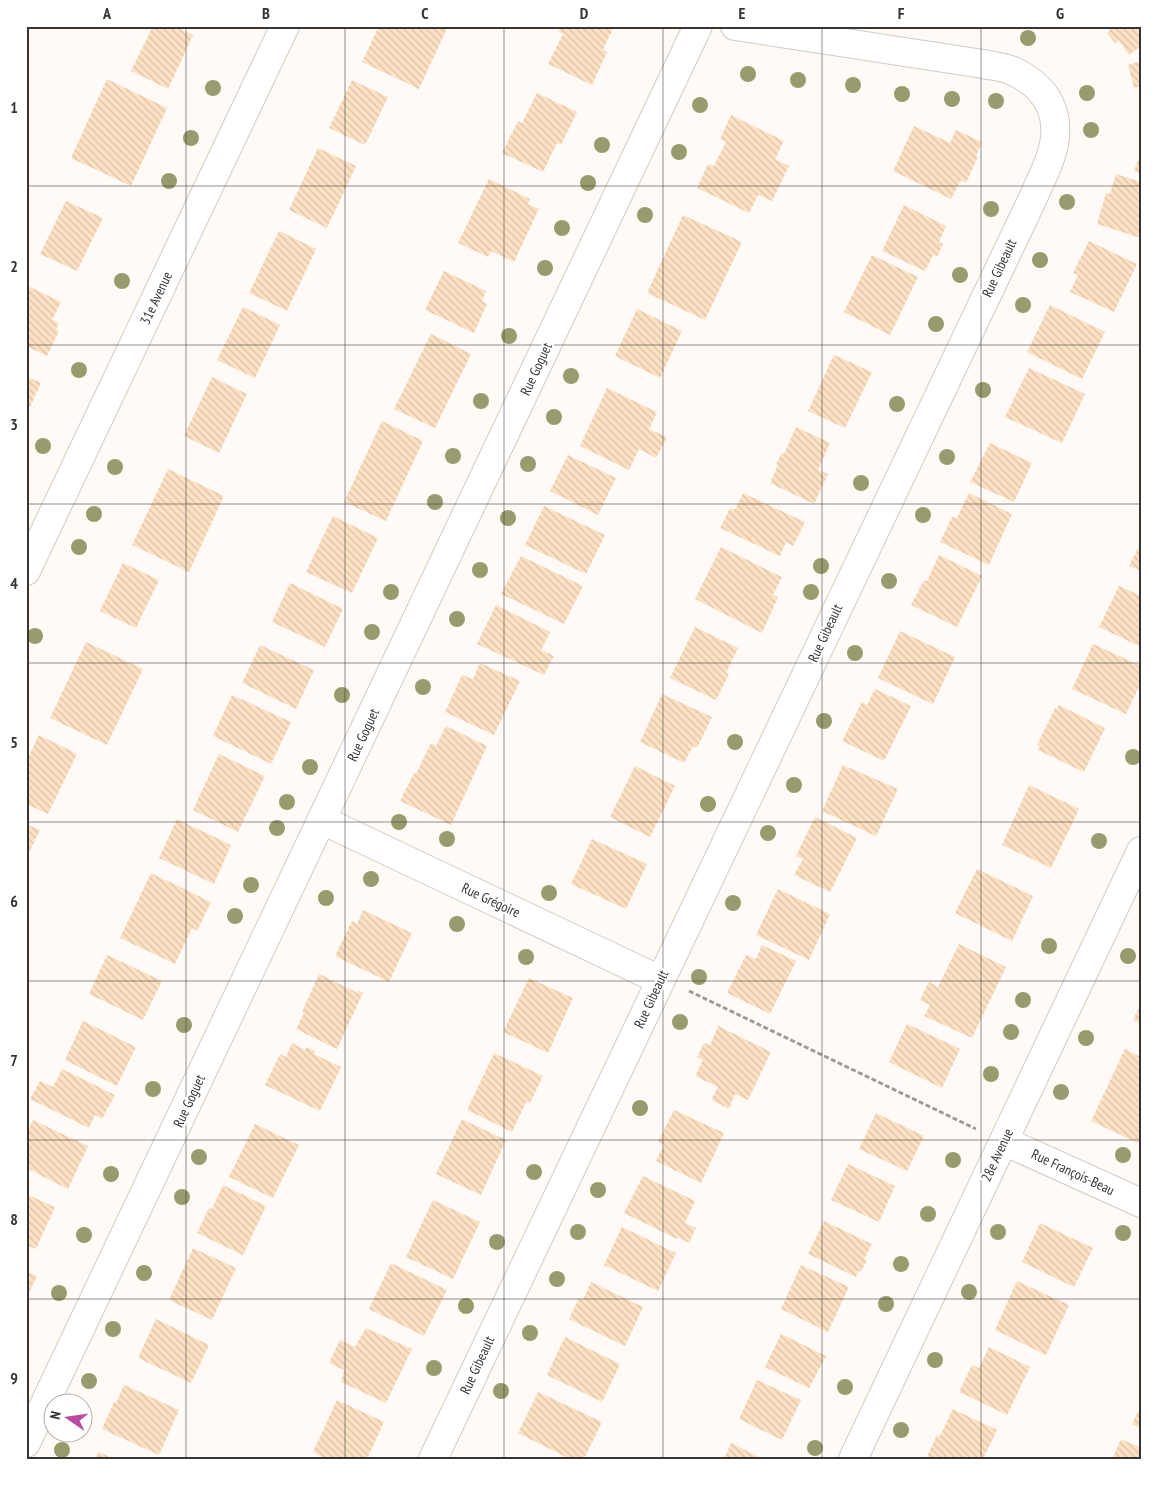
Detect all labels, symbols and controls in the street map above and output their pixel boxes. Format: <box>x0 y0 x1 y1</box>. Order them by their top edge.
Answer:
text: A <box>102 3 112 23</box>
text: B <box>262 3 270 23</box>
text: C <box>421 3 429 23</box>
text: D <box>580 3 589 23</box>
text: E <box>739 3 746 23</box>
text: F <box>898 3 905 23</box>
text: G <box>1056 3 1064 23</box>
text: 1 <box>10 97 18 117</box>
street label: Rue Gibeault <box>978 236 1020 300</box>
text: 2 <box>10 256 18 276</box>
street label: 31e Avenue <box>136 268 176 327</box>
street label: Rue Goguet <box>516 340 556 398</box>
text: 3 <box>10 414 18 434</box>
text: 4 <box>10 573 18 593</box>
street label: Rue Gibeault <box>804 601 846 665</box>
street label: Rue Goguet <box>343 706 383 764</box>
text: 5 <box>10 732 18 752</box>
street label: Rue Grégoire <box>459 879 523 921</box>
text: 6 <box>10 891 18 911</box>
street label: Rue Gibeault <box>630 967 672 1031</box>
text: 7 <box>10 1050 18 1070</box>
street label: Rue Goguet <box>169 1072 209 1130</box>
street label: 28e Avenue <box>977 1125 1017 1184</box>
street label: Rue François-Beau <box>1029 1145 1117 1199</box>
text: 8 <box>10 1209 18 1229</box>
street label: Rue Gibeault <box>456 1333 498 1397</box>
text: 9 <box>10 1368 18 1388</box>
north arrow <box>42 1392 92 1442</box>
text: N <box>46 1409 65 1421</box>

